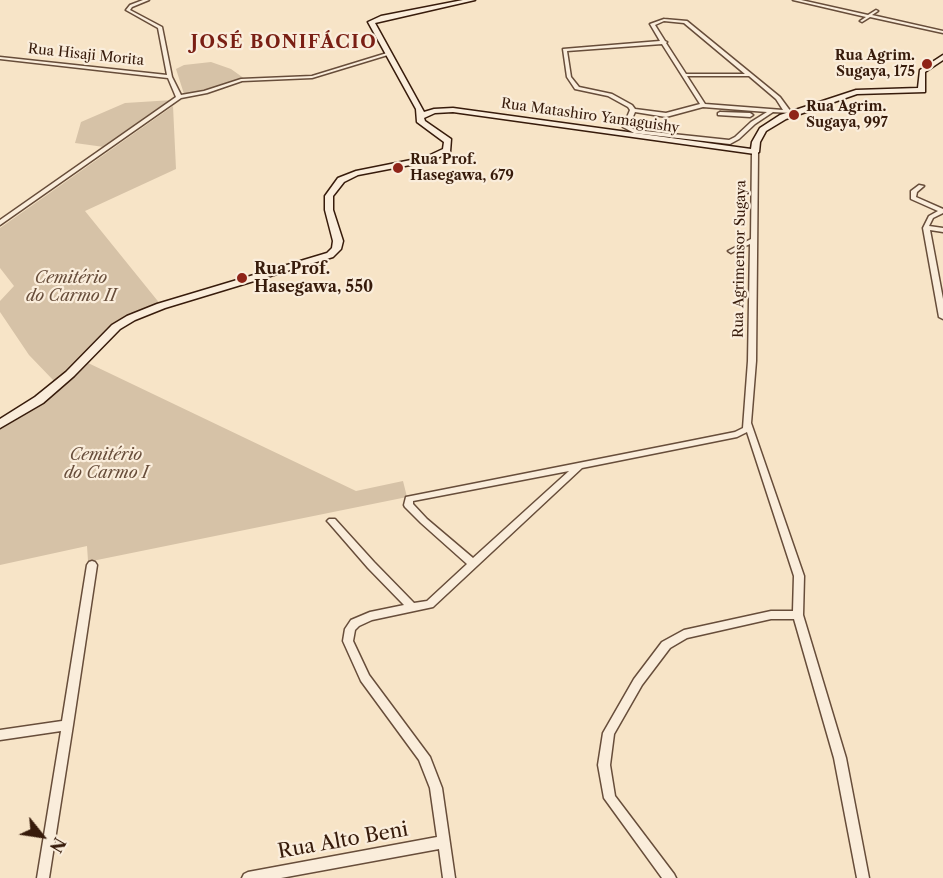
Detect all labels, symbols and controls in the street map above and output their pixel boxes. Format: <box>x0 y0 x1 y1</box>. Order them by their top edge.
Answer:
district label: JOSÉ BONIFÁCIO <box>191 32 377 54</box>
street label: Rua Hisaji Morita <box>27 41 145 69</box>
place label: Rua Agrim. Sugaya, 175 <box>835 48 915 80</box>
marker: Rua Agrim. Sugaya, 175 <box>920 57 934 71</box>
street label: Rua Matashiro Yamaguishy <box>500 95 680 137</box>
place label: Rua Agrim. Sugaya, 997 <box>806 99 888 132</box>
marker: Rua Agrim. Sugaya, 997 <box>787 108 801 122</box>
place label: Rua Prof. Hasegawa, 679 <box>410 152 514 184</box>
marker: Rua Prof. Hasegawa, 679 <box>391 161 405 175</box>
street label: Rua Agrimensor Sugaya <box>730 180 750 338</box>
place label: Rua Prof. Hasegawa, 550 <box>254 259 373 297</box>
park label: Cemitério do Carmo II <box>26 268 116 306</box>
marker: Rua Prof. Hasegawa, 550 <box>235 271 249 285</box>
park label: Cemitério do Carmo I <box>64 445 148 483</box>
north arrow <box>12 806 72 866</box>
street label: Rua Alto Beni <box>276 818 410 864</box>
text: N <box>45 834 70 856</box>

